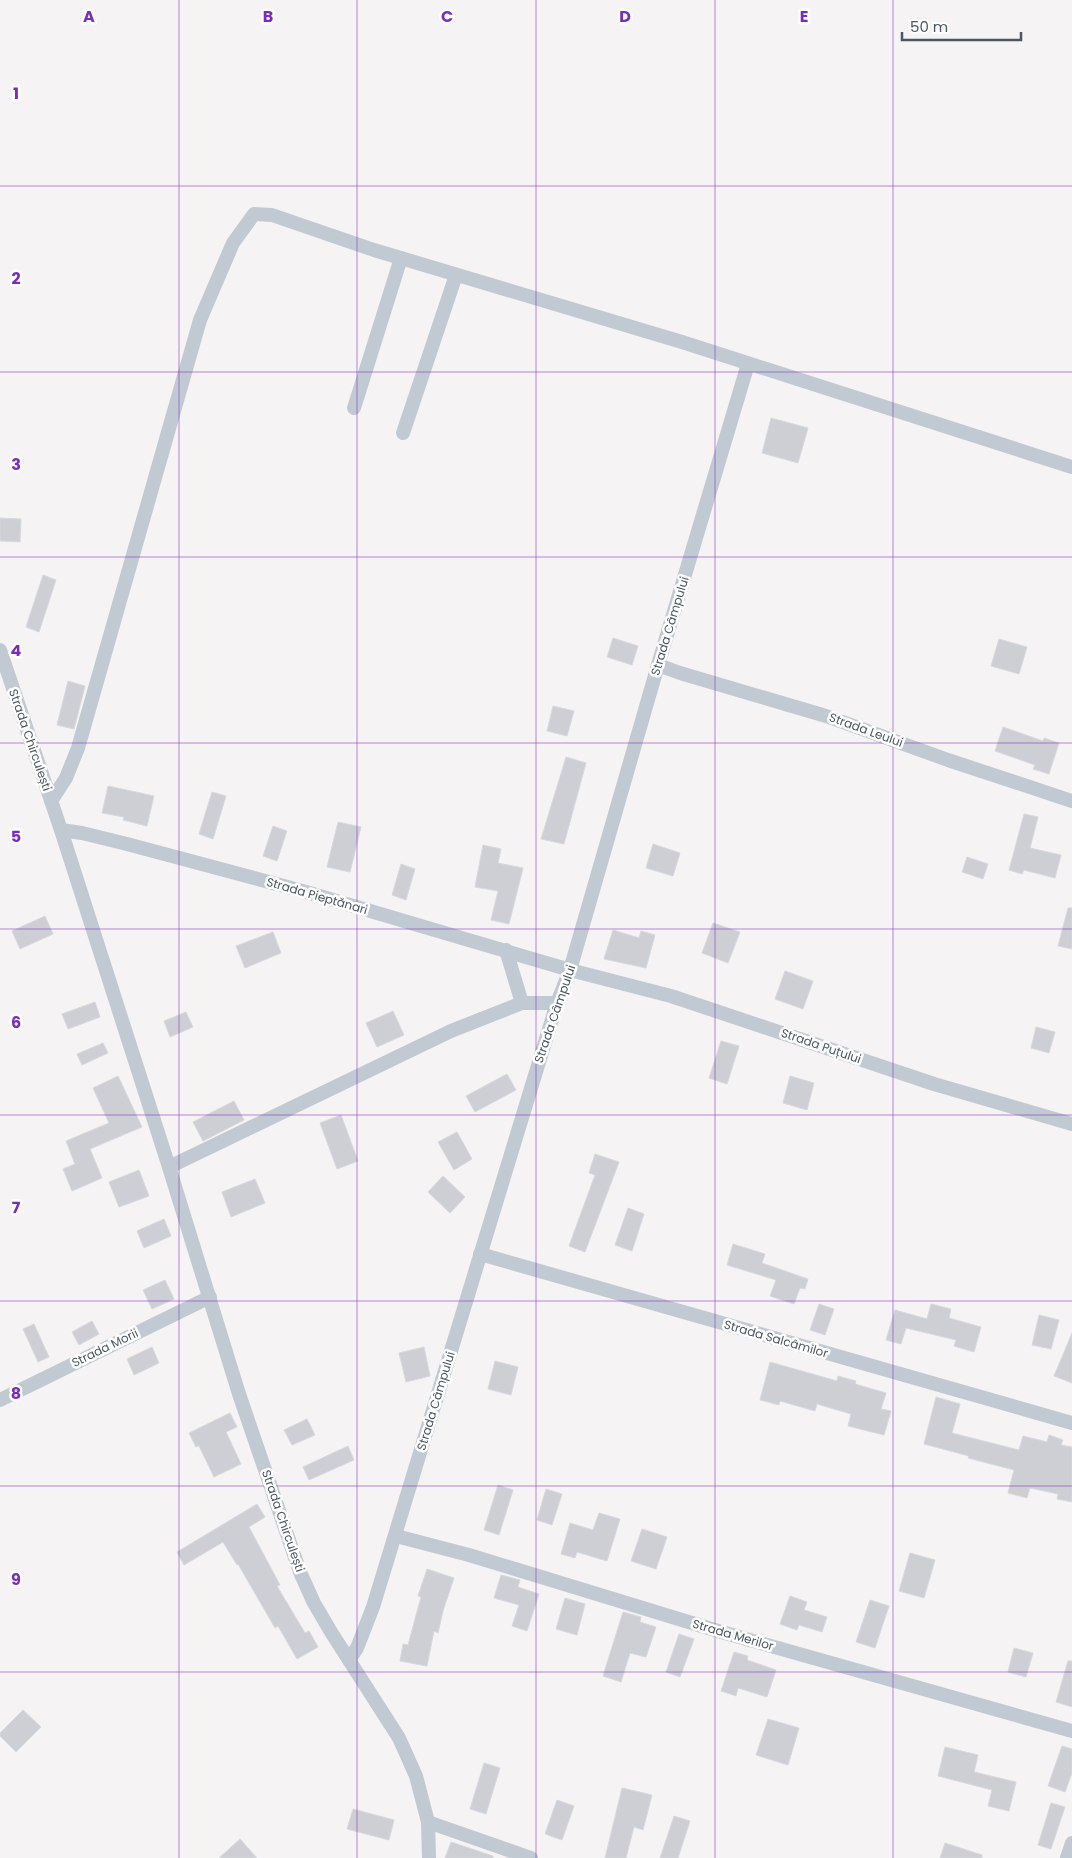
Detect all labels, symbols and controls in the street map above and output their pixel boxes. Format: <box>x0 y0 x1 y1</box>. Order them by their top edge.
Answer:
text: A <box>83 5 95 28</box>
text: B <box>263 5 273 28</box>
text: C <box>441 5 453 28</box>
text: D <box>619 5 631 28</box>
text: E <box>800 5 808 28</box>
scale bar <box>902 10 1021 42</box>
text: 50 m <box>910 16 948 37</box>
text: 1 <box>13 82 19 105</box>
text: 2 <box>11 267 21 290</box>
text: 3 <box>11 453 21 476</box>
street label: Strada Câmpului <box>646 574 693 677</box>
text: 4 <box>11 639 22 662</box>
street label: Strada Chirculești <box>5 687 56 793</box>
street label: Strada Leului <box>827 708 905 751</box>
text: 5 <box>11 825 21 848</box>
street label: Strada Pieptănari <box>265 873 370 918</box>
street label: Strada Câmpului <box>530 963 579 1065</box>
text: 6 <box>11 1011 21 1034</box>
street label: Strada Puțului <box>779 1024 864 1067</box>
text: 7 <box>12 1196 21 1219</box>
street label: Strada Salcâmilor <box>722 1316 831 1362</box>
street label: Strada Morii <box>69 1324 141 1371</box>
street label: Strada Câmpului <box>412 1349 459 1452</box>
text: 8 <box>11 1382 21 1405</box>
street label: Strada Chirculești <box>258 1468 309 1574</box>
text: 9 <box>11 1568 21 1591</box>
street label: Strada Merilor <box>691 1615 776 1654</box>

